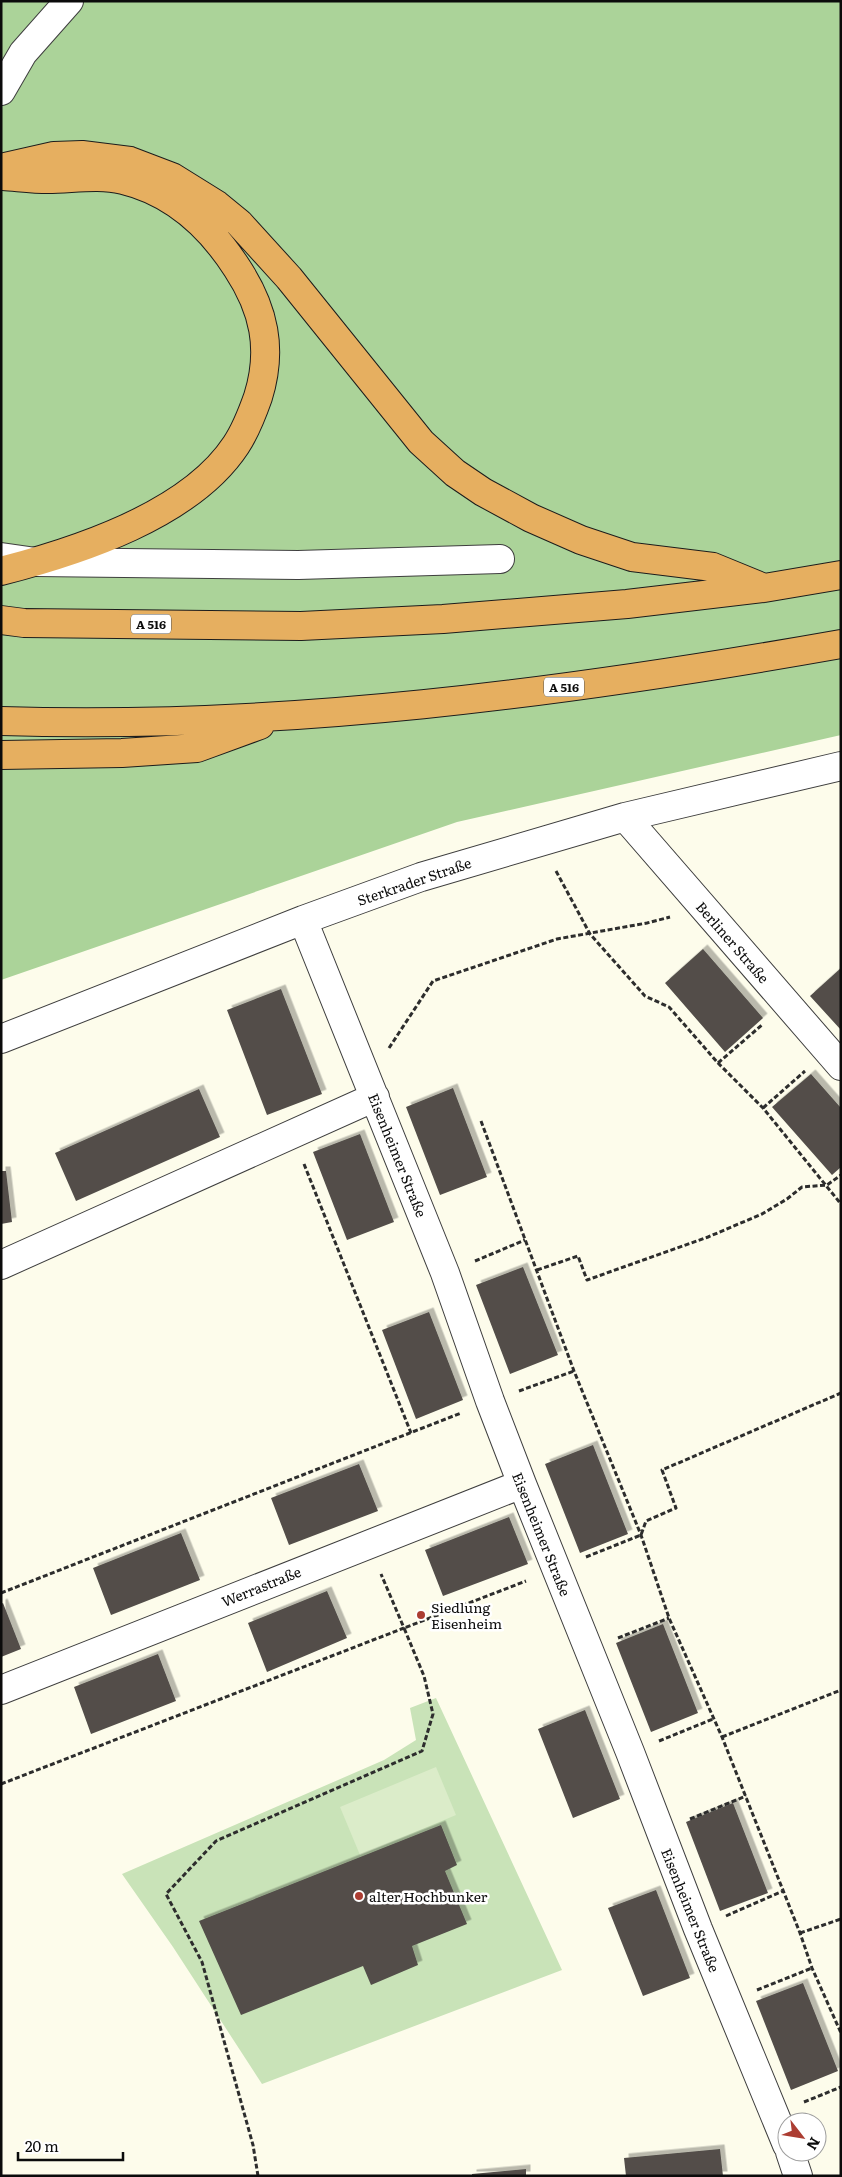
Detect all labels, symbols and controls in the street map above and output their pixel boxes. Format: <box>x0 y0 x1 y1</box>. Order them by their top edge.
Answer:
road number: A 516 <box>131 614 171 634</box>
road number: A 516 <box>544 678 584 696</box>
street label: Sterkrader Straße <box>354 852 474 910</box>
street label: Berliner Straße <box>692 897 774 987</box>
street label: Eisenheimer Straße <box>364 1090 432 1220</box>
street label: Eisenheimer Straße <box>508 1469 576 1599</box>
street label: Werrastraße <box>218 1561 304 1611</box>
place label: Siedlung Eisenheim <box>431 1597 502 1633</box>
marker: Siedlung Eisenheim <box>415 1609 427 1621</box>
street label: Eisenheimer Straße <box>657 1845 725 1975</box>
place label: alter Hochbunker <box>369 1886 488 1906</box>
marker: alter Hochbunker <box>353 1890 365 1902</box>
north arrow <box>777 2112 827 2162</box>
scale bar <box>18 2130 122 2162</box>
text: 20 m <box>25 2134 59 2157</box>
text: N <box>802 2134 826 2155</box>

